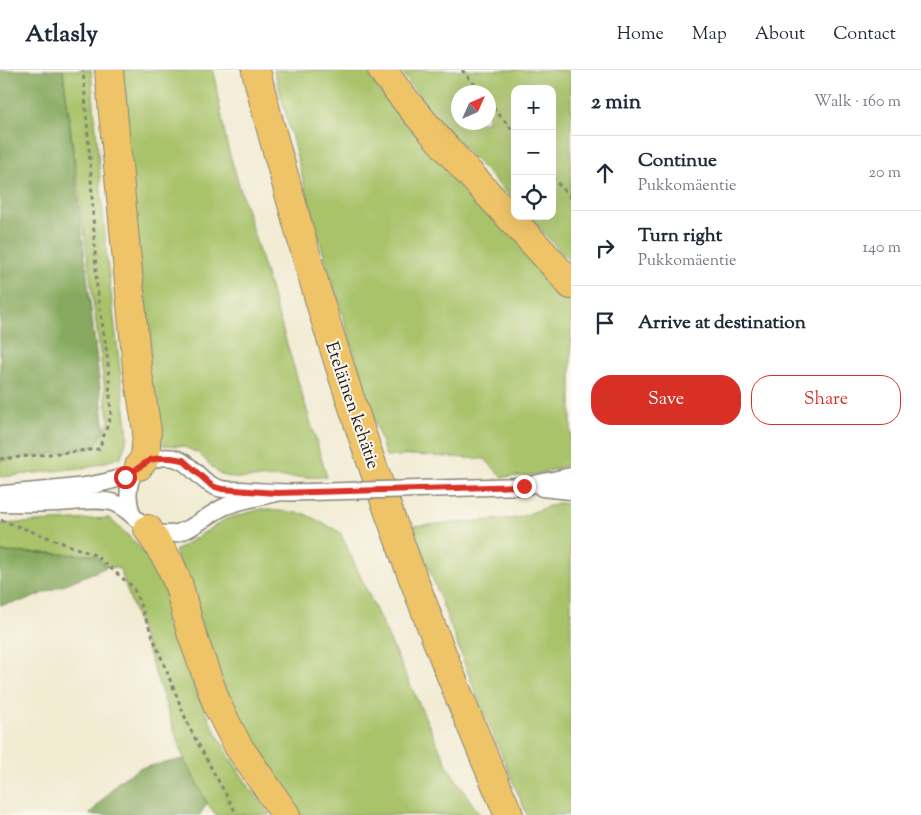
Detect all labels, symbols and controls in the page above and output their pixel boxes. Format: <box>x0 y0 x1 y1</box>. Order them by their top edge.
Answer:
text: Atlasly <box>25 18 98 52</box>
text: Home <box>617 22 664 48</box>
text: Map <box>692 22 727 48</box>
text: About <box>755 22 805 48</box>
text: Contact <box>833 22 896 48</box>
north arrow <box>451 85 496 130</box>
map controls <box>511 85 556 220</box>
button: + <box>511 85 556 130</box>
text: 2 min <box>591 88 641 118</box>
text: Walk · 160 m <box>814 91 901 114</box>
button: − <box>511 130 556 175</box>
text: Continue <box>638 148 717 175</box>
icon: ahead <box>591 159 619 187</box>
text: 20 m <box>868 162 901 185</box>
button: locate <box>511 175 556 220</box>
text: Pukkomäentie <box>638 175 736 198</box>
text: Turn right <box>638 223 722 250</box>
icon: right <box>591 234 619 262</box>
text: 140 m <box>863 237 901 260</box>
text: Pukkomäentie <box>638 250 736 273</box>
icon: arrive <box>591 309 619 337</box>
text: Arrive at destination <box>638 310 806 337</box>
street label: Eteläinen kehätie <box>317 338 385 473</box>
button: Save <box>591 375 741 425</box>
button: Share <box>751 375 901 425</box>
route start <box>114 466 137 489</box>
route end <box>513 475 536 498</box>

